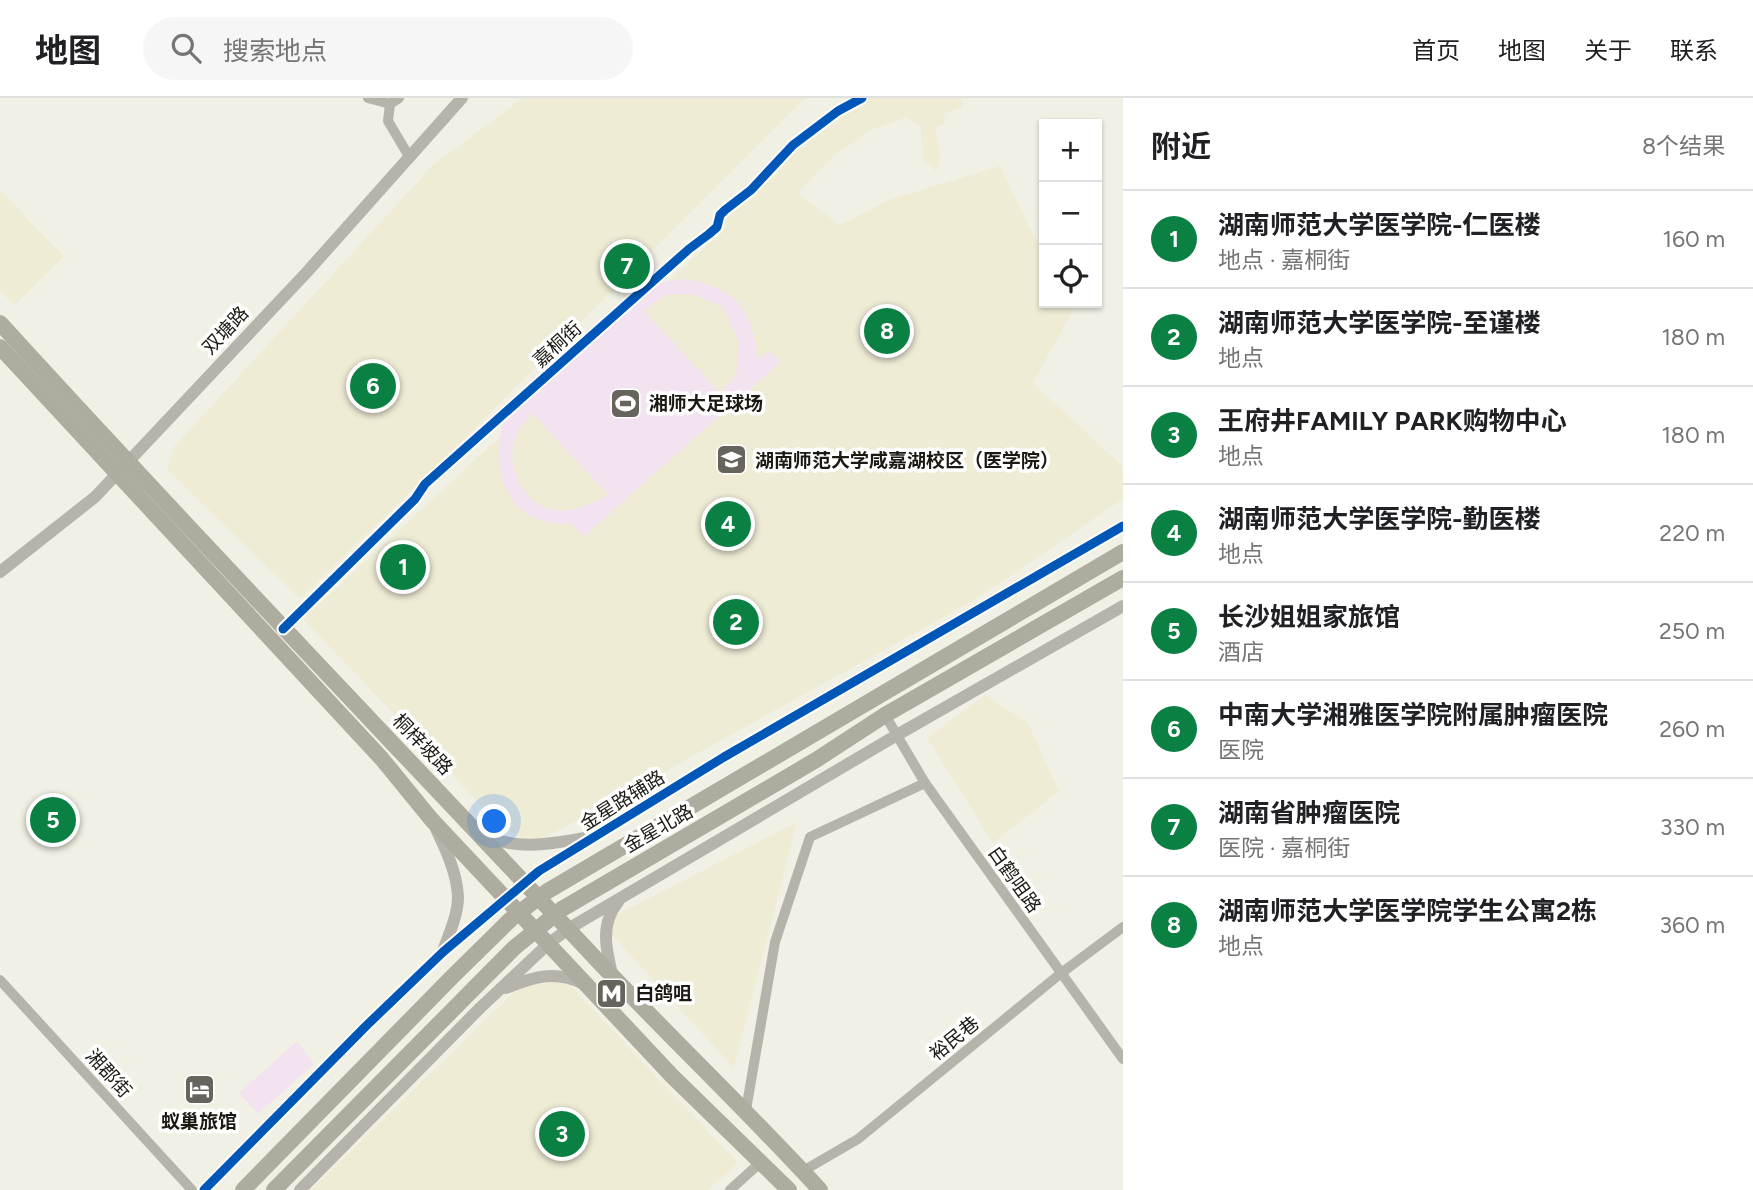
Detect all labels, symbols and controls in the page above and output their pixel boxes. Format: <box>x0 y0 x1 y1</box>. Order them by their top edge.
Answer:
search box <box>143 17 633 80</box>
icon: search <box>167 29 205 67</box>
text: 地图 <box>35 31 101 70</box>
text: 搜索地点 <box>223 35 327 67</box>
text: 首页 <box>1412 36 1460 65</box>
text: 地图 <box>1498 36 1546 65</box>
text: 关于 <box>1584 36 1632 65</box>
text: 联系 <box>1670 36 1718 65</box>
map controls <box>1039 119 1102 308</box>
button: + <box>1039 119 1102 182</box>
text: 附近 <box>1151 128 1211 165</box>
text: 8个结果 <box>1642 132 1725 160</box>
button: − <box>1039 182 1102 245</box>
text: 湖南师范大学医学院-仁医楼 <box>1218 209 1541 241</box>
text: 1 <box>1169 225 1179 253</box>
text: 160 m <box>1662 225 1725 253</box>
pin: 7 <box>604 240 650 292</box>
button: locate <box>1039 245 1102 308</box>
text: 地点 · 嘉桐街 <box>1218 246 1350 274</box>
street label: 双塘路 <box>198 302 253 359</box>
pin: 8 <box>864 305 910 357</box>
text: 湖南师范大学医学院-至谨楼 <box>1218 307 1541 339</box>
street label: 嘉桐街 <box>528 317 586 372</box>
text: 2 <box>1167 323 1181 351</box>
text: 180 m <box>1661 323 1725 351</box>
text: 地点 <box>1218 344 1264 372</box>
pin: 6 <box>350 360 396 412</box>
sports icon: 湘师大足球场 <box>609 386 643 420</box>
place label: 湘师大足球场 <box>649 392 763 415</box>
text: 王府井FAMILY PARK购物中心 <box>1218 405 1567 437</box>
text: 3 <box>1168 421 1180 449</box>
text: 180 m <box>1661 421 1725 449</box>
text: 地点 <box>1218 442 1264 470</box>
school or university icon: 湖南师范大学咸嘉湖校区（医学院） <box>715 443 749 477</box>
place label: 湖南师范大学咸嘉湖校区（医学院） <box>755 449 1059 472</box>
pin: 4 <box>705 498 751 550</box>
text: 湖南师范大学医学院-勤医楼 <box>1218 503 1541 535</box>
text: 4 <box>1167 519 1181 547</box>
text: 220 m <box>1659 519 1725 547</box>
text: 地点 <box>1218 540 1264 568</box>
pin: 1 <box>380 541 426 593</box>
pin: 2 <box>713 596 759 648</box>
text: 长沙姐姐家旅馆 <box>1218 601 1400 633</box>
text: 5 <box>1167 617 1181 645</box>
text: 250 m <box>1659 617 1725 645</box>
text: 酒店 <box>1218 638 1264 666</box>
text: 中南大学湘雅医学院附属肿瘤医院 <box>1218 699 1608 731</box>
street label: 桐梓坡路 <box>388 709 457 780</box>
text: 6 <box>1167 715 1181 743</box>
text: 260 m <box>1659 715 1725 743</box>
text: 医院 <box>1218 736 1264 764</box>
street label: 金星路辅路 <box>576 765 669 835</box>
pin: 5 <box>30 794 76 846</box>
text: 湖南省肿瘤医院 <box>1218 797 1400 829</box>
street label: 金星北路 <box>620 799 697 857</box>
your location <box>477 804 511 838</box>
text: 7 <box>1168 813 1180 841</box>
text: 330 m <box>1660 813 1725 841</box>
text: 医院 · 嘉桐街 <box>1218 834 1350 862</box>
street label: 白鹤咀路 <box>983 842 1046 917</box>
text: 湖南师范大学医学院学生公寓2栋 <box>1218 895 1597 927</box>
text: 8 <box>1167 911 1181 939</box>
text: 360 m <box>1659 911 1725 939</box>
text: 地点 <box>1218 932 1264 960</box>
metro station icon: 白鸽咀 <box>595 976 629 1010</box>
place label: 白鸽咀 <box>635 982 692 1005</box>
street label: 裕民巷 <box>925 1012 984 1065</box>
street label: 湘郡街 <box>81 1044 136 1102</box>
hotel icon: 蚁巢旅馆 <box>182 1073 216 1107</box>
pin: 3 <box>539 1108 585 1160</box>
place label: 蚁巢旅馆 <box>161 1110 237 1133</box>

